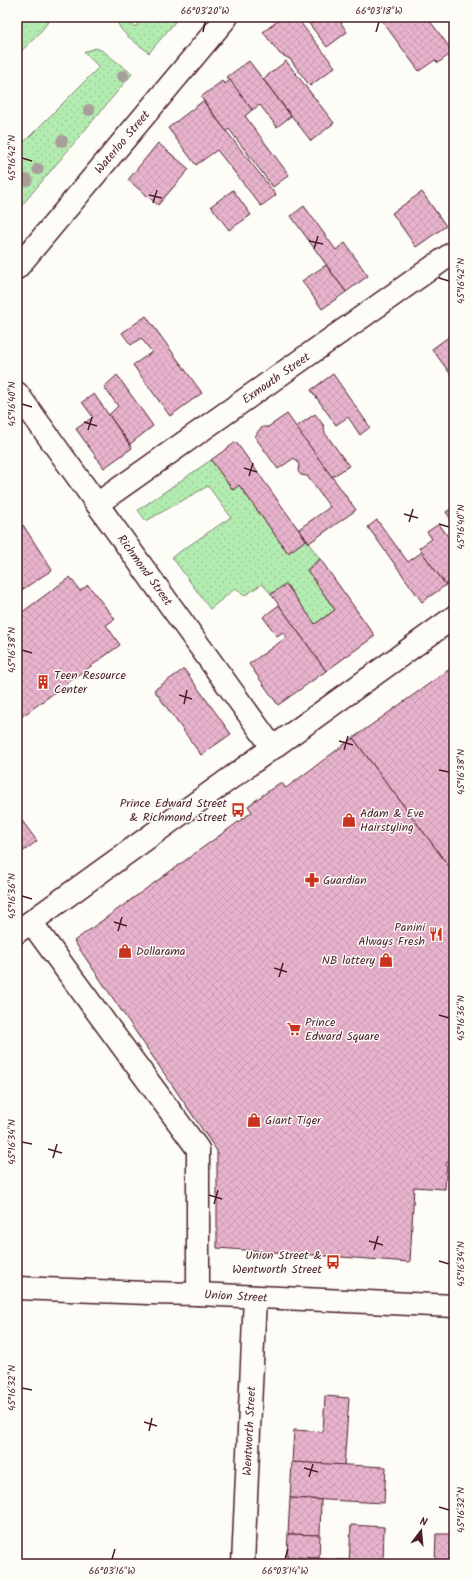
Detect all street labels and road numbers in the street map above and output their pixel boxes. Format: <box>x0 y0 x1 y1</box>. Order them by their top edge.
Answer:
street label: Waterloo Street <box>90 106 155 178</box>
street label: Exmouth Street <box>238 348 314 409</box>
street label: Richmond Street <box>112 531 177 610</box>
street label: Union Street <box>204 1285 269 1308</box>
street label: Wentworth Street <box>238 1385 261 1476</box>

